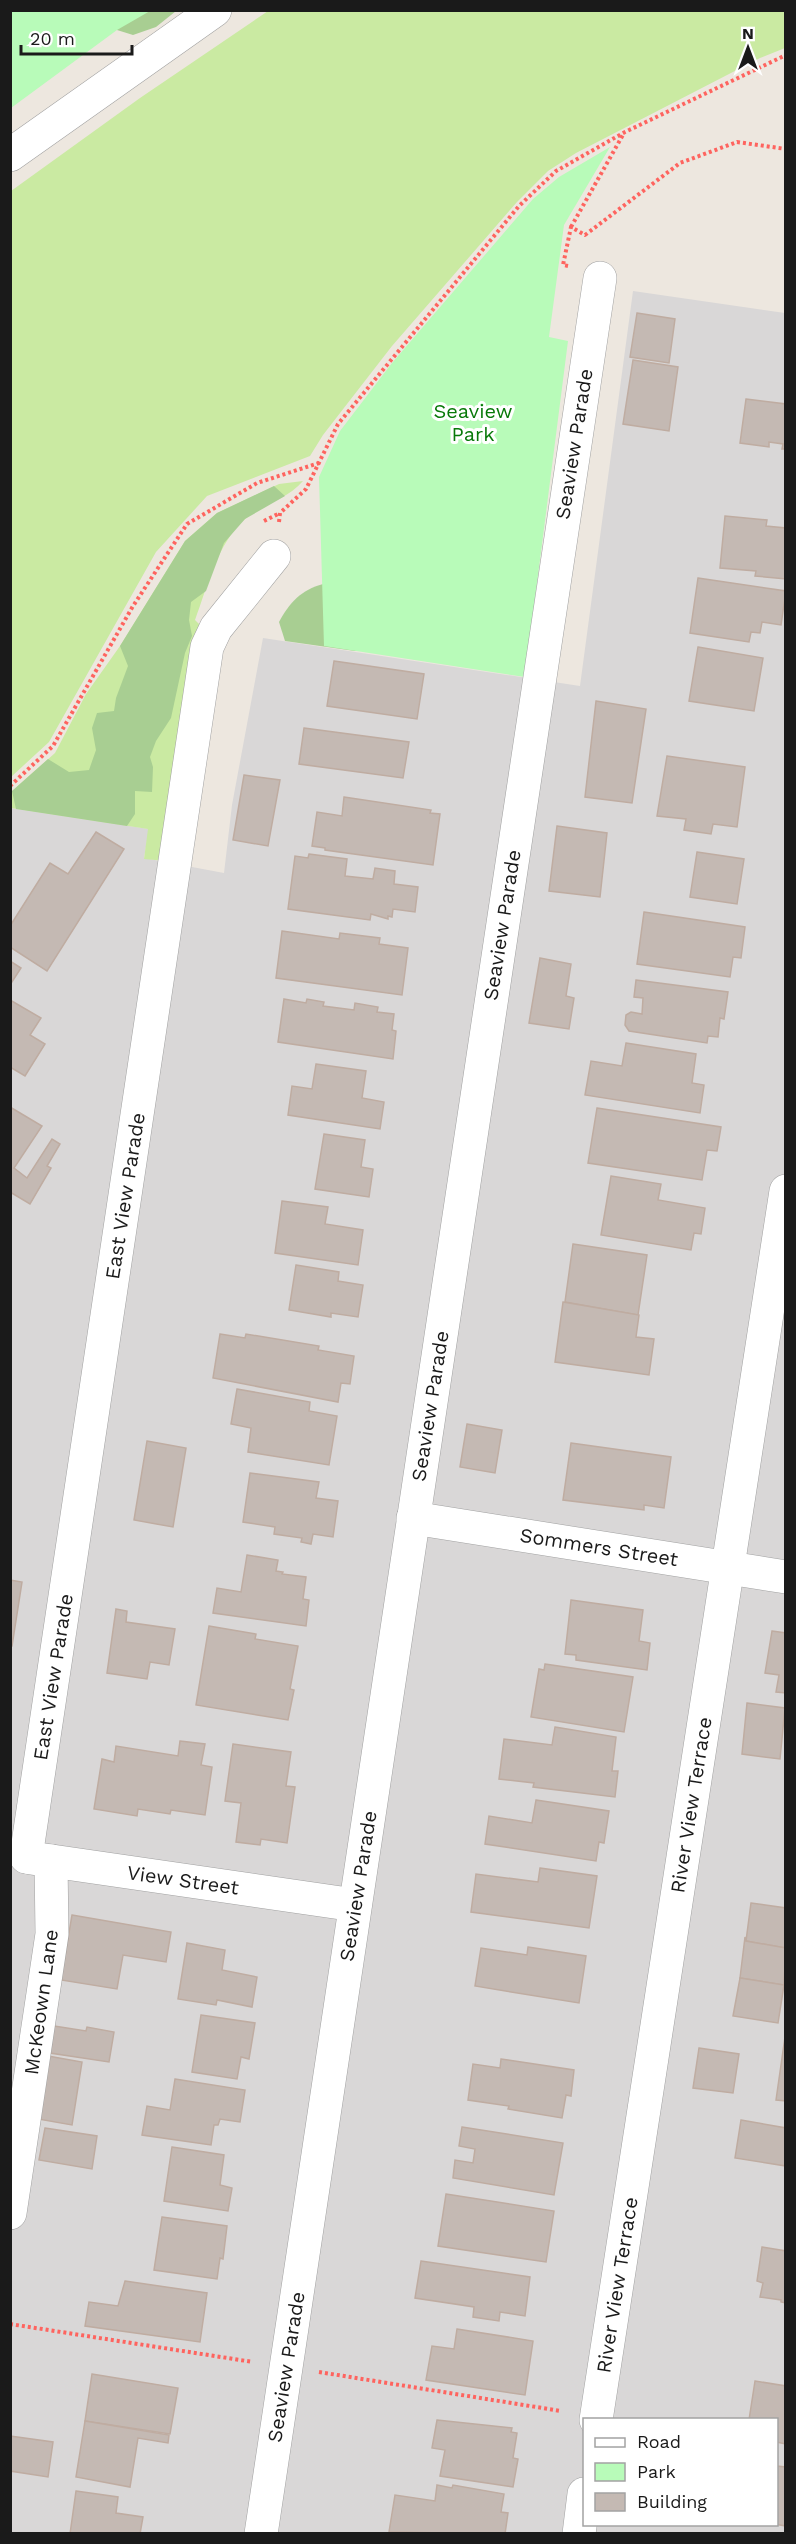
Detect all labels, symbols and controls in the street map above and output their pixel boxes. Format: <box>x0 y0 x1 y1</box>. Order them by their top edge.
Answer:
scale bar <box>21 18 132 56</box>
north arrow <box>718 18 778 78</box>
text: N <box>742 24 754 43</box>
text: 20 m <box>30 28 75 49</box>
street label: Seaview Parade <box>550 367 598 521</box>
park label: Seaview Park <box>433 399 513 446</box>
street label: Seaview Parade <box>478 848 526 1002</box>
street label: East View Parade <box>100 1111 150 1281</box>
street label: Seaview Parade <box>406 1329 454 1483</box>
street label: Sommers Street <box>518 1523 680 1571</box>
street label: East View Parade <box>28 1592 78 1762</box>
street label: River View Terrace <box>665 1715 717 1895</box>
street label: Seaview Parade <box>334 1809 382 1963</box>
street label: View Street <box>125 1860 241 1900</box>
street label: McKeown Lane <box>19 1928 63 2076</box>
street label: River View Terrace <box>591 2195 643 2375</box>
street label: Seaview Parade <box>262 2290 310 2444</box>
legend <box>583 2418 778 2526</box>
text: Road <box>637 2431 681 2452</box>
text: Park <box>637 2461 676 2482</box>
text: Building <box>637 2491 707 2512</box>

